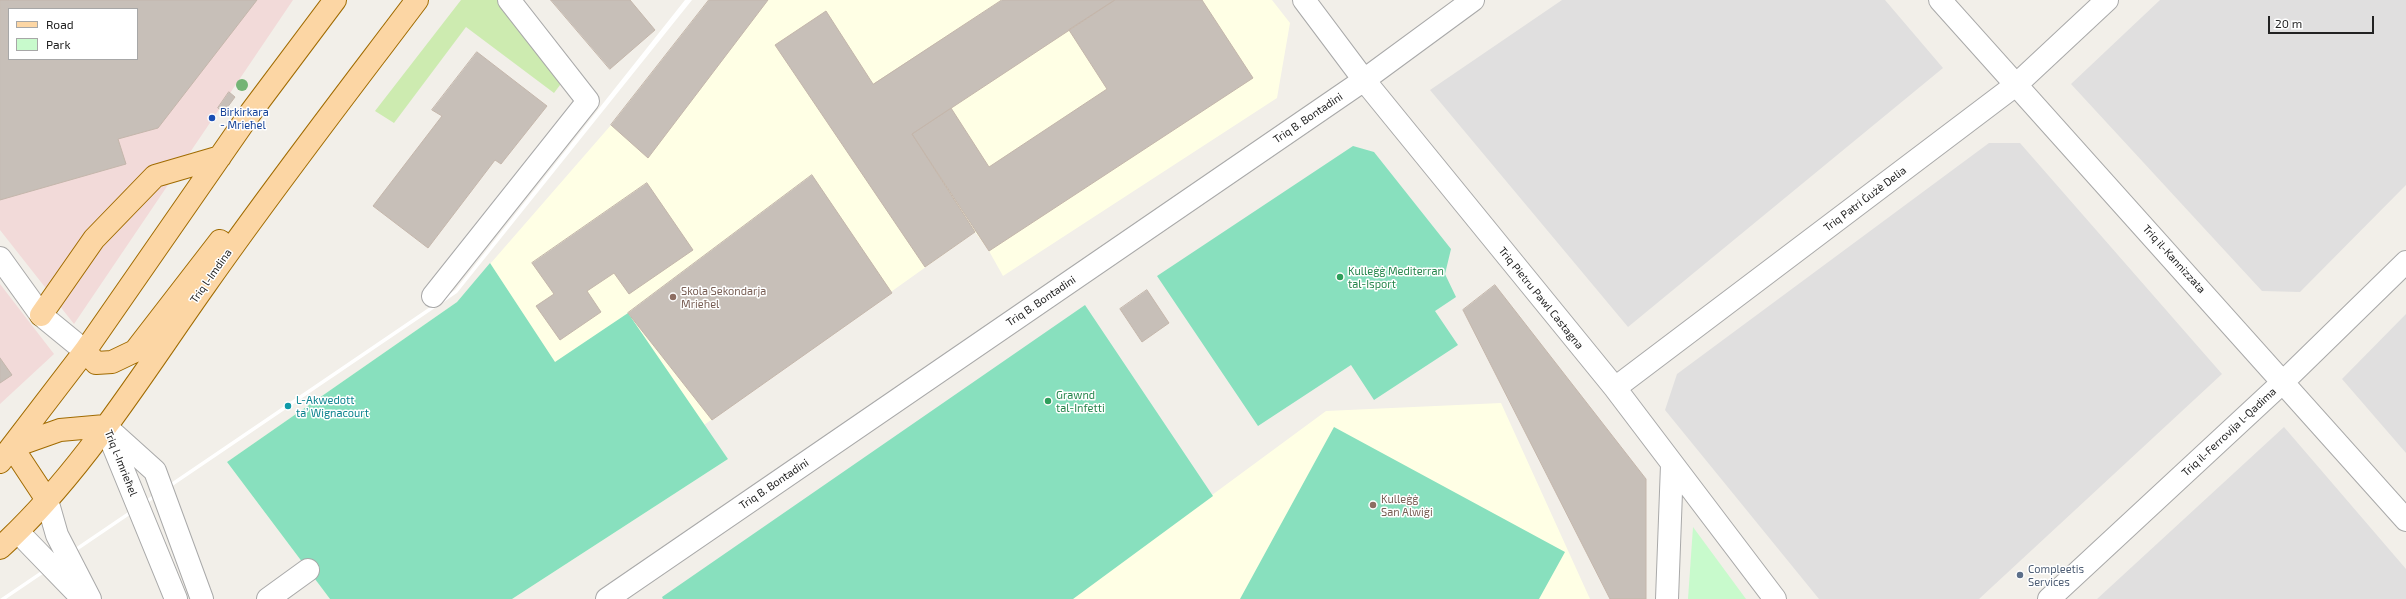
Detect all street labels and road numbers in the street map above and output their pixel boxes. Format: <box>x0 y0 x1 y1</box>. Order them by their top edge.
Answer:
street label: Triq B. Bontadini <box>1271 90 1345 146</box>
street label: Triq Patri Ġużè Delia <box>1821 164 1909 234</box>
street label: Triq il-Kannizzata <box>2140 222 2208 296</box>
street label: Triq Pietru Pawl Castagna <box>1496 244 1586 352</box>
street label: Triq l-Imdina <box>187 246 235 306</box>
street label: Triq B. Bontadini <box>1004 273 1078 329</box>
street label: Triq il-Ferrovija l-Qadima <box>2179 385 2279 479</box>
street label: Triq l-Imrieħel <box>102 428 140 498</box>
street label: Triq B. Bontadini <box>737 456 811 512</box>

